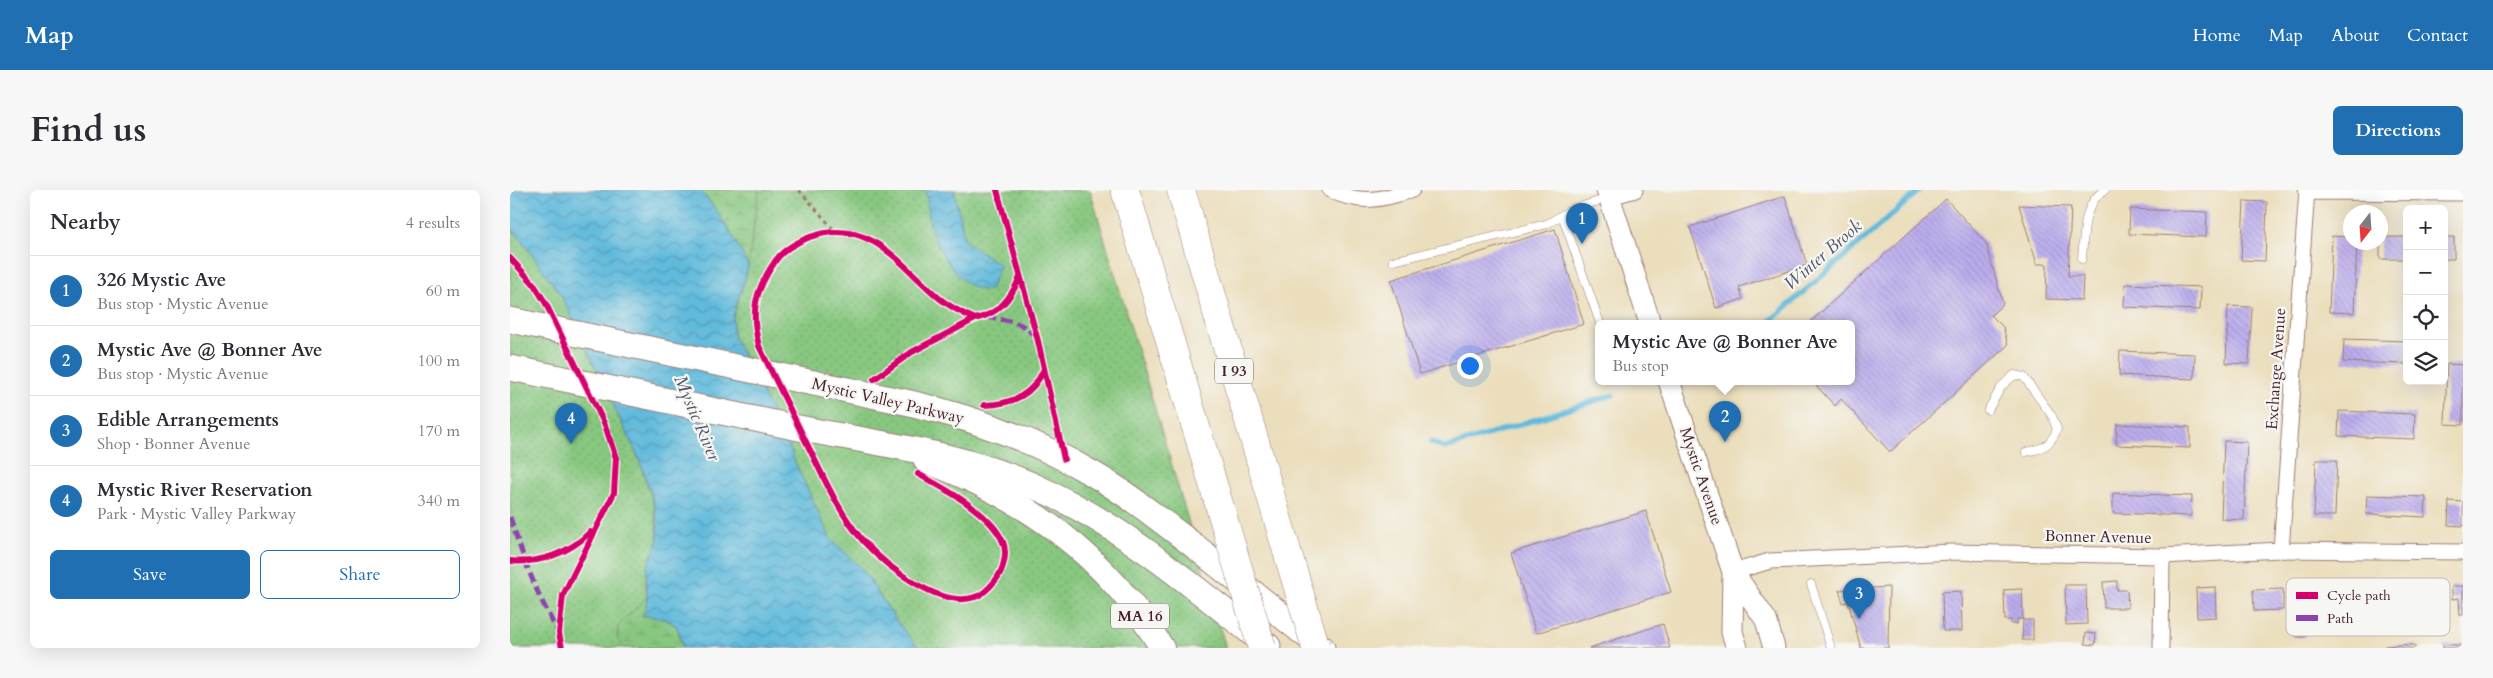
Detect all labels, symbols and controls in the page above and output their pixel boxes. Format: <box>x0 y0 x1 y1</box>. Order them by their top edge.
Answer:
text: Map <box>25 19 74 52</box>
text: Home <box>2193 23 2241 48</box>
text: Map <box>2269 23 2303 48</box>
text: About <box>2331 23 2379 48</box>
text: Contact <box>2407 23 2468 48</box>
text: Find us <box>30 106 146 154</box>
button: Directions <box>2333 106 2463 155</box>
pin: 1 <box>1566 203 1598 244</box>
north arrow <box>2343 205 2388 250</box>
map controls <box>2403 205 2448 385</box>
button: + <box>2403 205 2448 250</box>
text: Nearby <box>50 208 121 237</box>
text: 4 results <box>406 212 460 234</box>
water label: Winter Brook <box>1778 214 1868 296</box>
button: − <box>2403 250 2448 295</box>
text: 326 Mystic Ave <box>97 267 226 293</box>
text: 1 <box>62 280 70 302</box>
text: 60 m <box>426 280 460 302</box>
text: Bus stop · Mystic Avenue <box>97 293 268 315</box>
button: locate <box>2403 295 2448 340</box>
street label: Exchange Avenue <box>2261 307 2291 431</box>
popup <box>1595 320 1855 385</box>
text: Mystic Ave @ Bonner Ave <box>1612 329 1838 355</box>
text: Mystic Ave @ Bonner Ave <box>97 337 323 363</box>
button: layers <box>2403 340 2448 385</box>
text: 2 <box>62 350 70 372</box>
text: 100 m <box>418 350 460 372</box>
your location <box>1457 353 1483 379</box>
text: Bus stop <box>1612 355 1669 377</box>
road number: I 93 <box>1215 358 1253 384</box>
text: Bus stop · Mystic Avenue <box>97 363 268 385</box>
water label: Mystic River <box>668 371 727 466</box>
street label: Mystic Valley Parkway <box>810 373 967 429</box>
pin: 2 <box>1709 401 1741 442</box>
pin: 4 <box>555 403 587 444</box>
text: Edible Arrangements <box>97 407 279 433</box>
text: 3 <box>62 420 70 442</box>
text: 170 m <box>418 420 460 442</box>
street label: Mystic Avenue <box>1674 424 1728 528</box>
text: Shop · Bonner Avenue <box>97 433 251 455</box>
text: Mystic River Reservation <box>97 477 312 503</box>
text: 4 <box>62 490 70 512</box>
text: 340 m <box>418 490 460 512</box>
text: Park · Mystic Valley Parkway <box>97 503 296 525</box>
street label: Bonner Avenue <box>2044 525 2152 549</box>
button: Save <box>50 550 250 599</box>
button: Share <box>260 550 460 599</box>
pin: 3 <box>1843 578 1875 619</box>
legend <box>2286 578 2450 636</box>
text: Cycle path <box>2327 586 2391 605</box>
road number: MA 16 <box>1111 604 1169 628</box>
text: Path <box>2327 609 2354 628</box>

